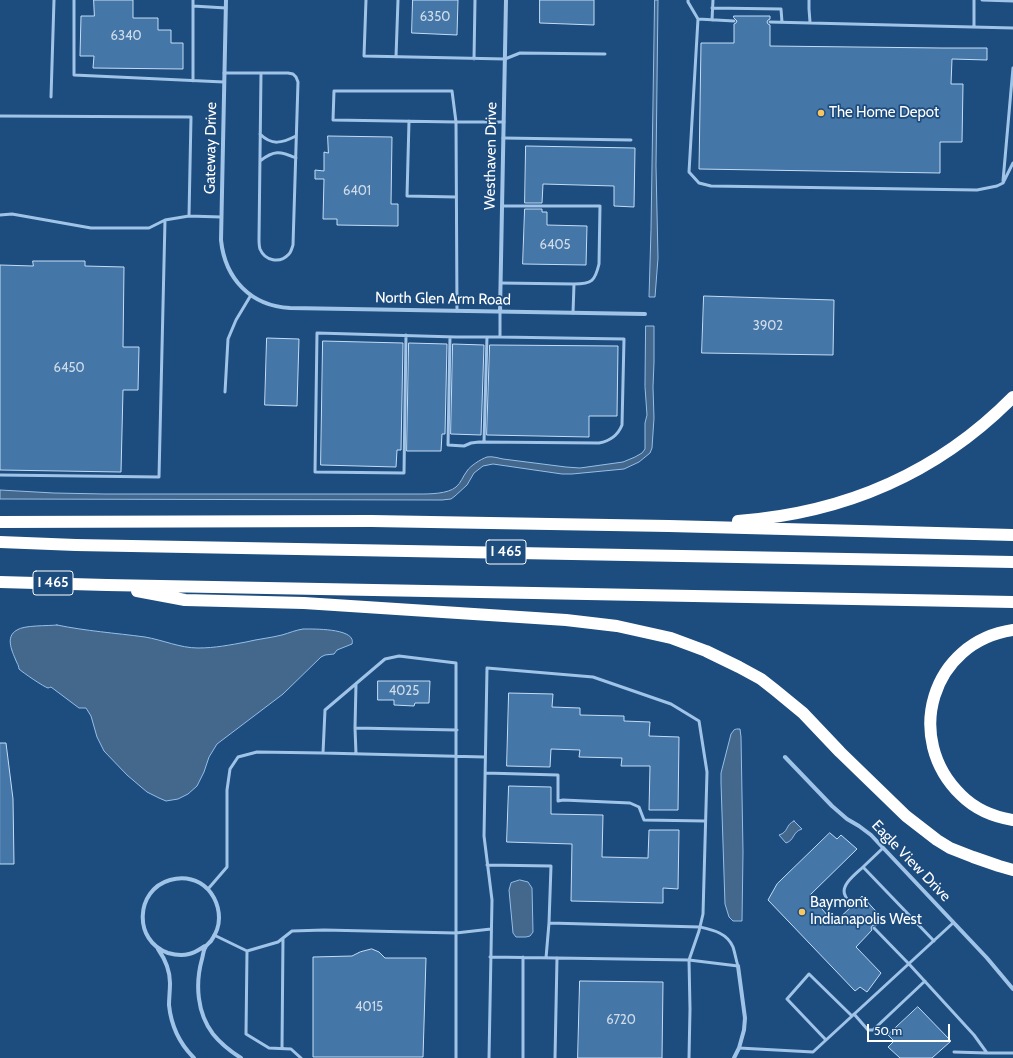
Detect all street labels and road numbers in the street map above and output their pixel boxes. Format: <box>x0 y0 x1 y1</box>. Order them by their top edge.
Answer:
street label: Gateway Drive <box>201 102 221 194</box>
street label: Westhaven Drive <box>481 102 501 210</box>
street label: North Glen Arm Road <box>375 289 511 309</box>
road number: I 465 <box>486 540 526 564</box>
road number: I 465 <box>33 571 73 595</box>
street label: Eagle View Drive <box>868 817 954 905</box>

